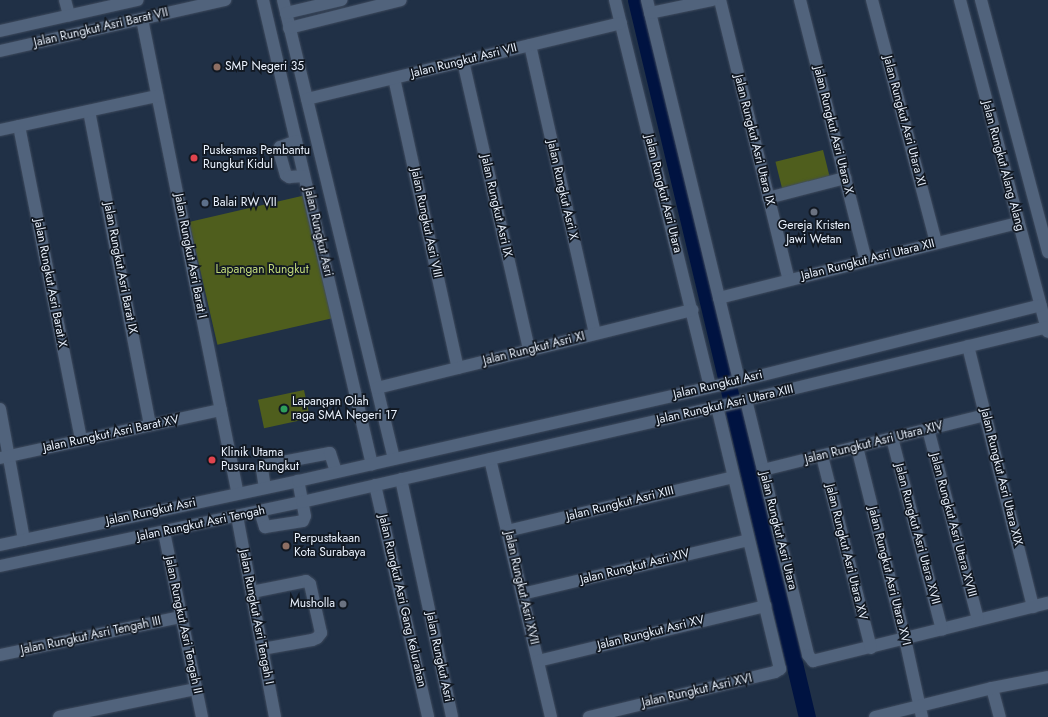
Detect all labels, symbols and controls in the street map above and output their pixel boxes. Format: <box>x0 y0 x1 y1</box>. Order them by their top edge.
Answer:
street label: Jalan Rungkut Asri Barat VII <box>32 6 170 50</box>
street label: Jalan Rungkut Asri VII <box>410 41 518 81</box>
street label: Jalan Rungkut Asri Utara XI <box>880 54 928 188</box>
place label: SMP Negeri 35 <box>225 60 304 74</box>
marker: SMP Negeri 35 <box>212 62 222 72</box>
street label: Jalan Rungkut Asri Utara X <box>810 65 856 195</box>
street label: Jalan Rungkut Asri Utara IX <box>731 73 777 207</box>
street label: Jalan Rungkut Alang Alang <box>979 99 1027 233</box>
street label: Jalan Rungkut Asri Utara <box>641 134 685 254</box>
street label: Jalan Rungkut Asri X <box>544 139 580 241</box>
place label: Puskesmas Pembantu Rungkut Kidul <box>203 144 310 172</box>
marker: Puskesmas Pembantu Rungkut Kidul <box>188 152 200 164</box>
street label: Jalan Rungkut Asri IX <box>477 154 515 258</box>
street label: Jalan Rungkut Asri VIII <box>407 167 445 279</box>
street label: Jalan Rungkut Asri <box>301 186 335 278</box>
street label: Jalan Rungkut Asri Barat I <box>171 193 209 319</box>
place label: Balai RW VII <box>213 196 277 210</box>
marker: Balai RW VII <box>200 198 210 208</box>
street label: Jalan Rungkut Asri Barat IX <box>100 201 140 335</box>
marker: Gereja Kristen Jawi Wetan <box>809 207 819 217</box>
street label: Jalan Rungkut Asri Barat X <box>31 218 69 348</box>
place label: Gereja Kristen Jawi Wetan <box>778 219 850 247</box>
street label: Jalan Rungkut Asri Utara XII <box>800 236 936 284</box>
park label: Lapangan Rungkut <box>215 263 309 277</box>
street label: Jalan Rungkut Asri XI <box>482 329 586 369</box>
street label: Jalan Rungkut Asri <box>672 368 764 402</box>
street label: Jalan Rungkut Asri Utara XIII <box>655 382 795 428</box>
place label: Lapangan Olah raga SMA Negeri 17 <box>292 395 397 423</box>
marker: Lapangan Olah raga SMA Negeri 17 <box>279 404 289 414</box>
street label: Jalan Rungkut Asri Utara XIX <box>977 407 1025 547</box>
street label: Jalan Rungkut Asri Barat XV <box>42 413 180 455</box>
street label: Jalan Rungkut Asri Utara XIV <box>803 419 945 467</box>
place label: Klinik Utama Pusura Rungkut <box>221 446 299 474</box>
street label: Jalan Rungkut Asri Utara XVIII <box>927 452 979 598</box>
marker: Klinik Utama Pusura Rungkut <box>206 454 218 466</box>
street label: Jalan Rungkut Asri Utara XVII <box>891 462 943 606</box>
street label: Jalan Rungkut Asri Utara <box>756 471 800 591</box>
street label: Jalan Rungkut Asri Utara XV <box>822 483 870 621</box>
street label: Jalan Rungkut Asri XIII <box>565 484 675 524</box>
street label: Jalan Rungkut Asri <box>105 495 197 529</box>
street label: Jalan Rungkut Asri Tengah <box>136 503 266 545</box>
street label: Jalan Rungkut Asri Utara XVI <box>865 505 913 647</box>
street label: Jalan Rungkut Asri Gang Kelurahan <box>375 513 429 689</box>
street label: Jalan Rungkut Asri XVII <box>501 530 541 646</box>
place label: Perpustakaan Kota Surabaya <box>294 532 366 560</box>
marker: Perpustakaan Kota Surabaya <box>281 541 291 551</box>
street label: Jalan Rungkut Asri XIV <box>579 546 691 588</box>
street label: Jalan Rungkut Asri Tengah I <box>236 548 276 686</box>
street label: Jalan Rungkut Asri Tengah II <box>161 555 205 695</box>
place label: Musholla <box>290 597 335 611</box>
marker: Musholla <box>338 599 348 609</box>
street label: Jalan Rungkut Asri <box>422 611 456 703</box>
street label: Jalan Rungkut Asri XV <box>596 613 706 653</box>
street label: Jalan Rungkut Asri Tengah III <box>20 614 162 658</box>
street label: Jalan Rungkut Asri XVI <box>640 671 754 711</box>

